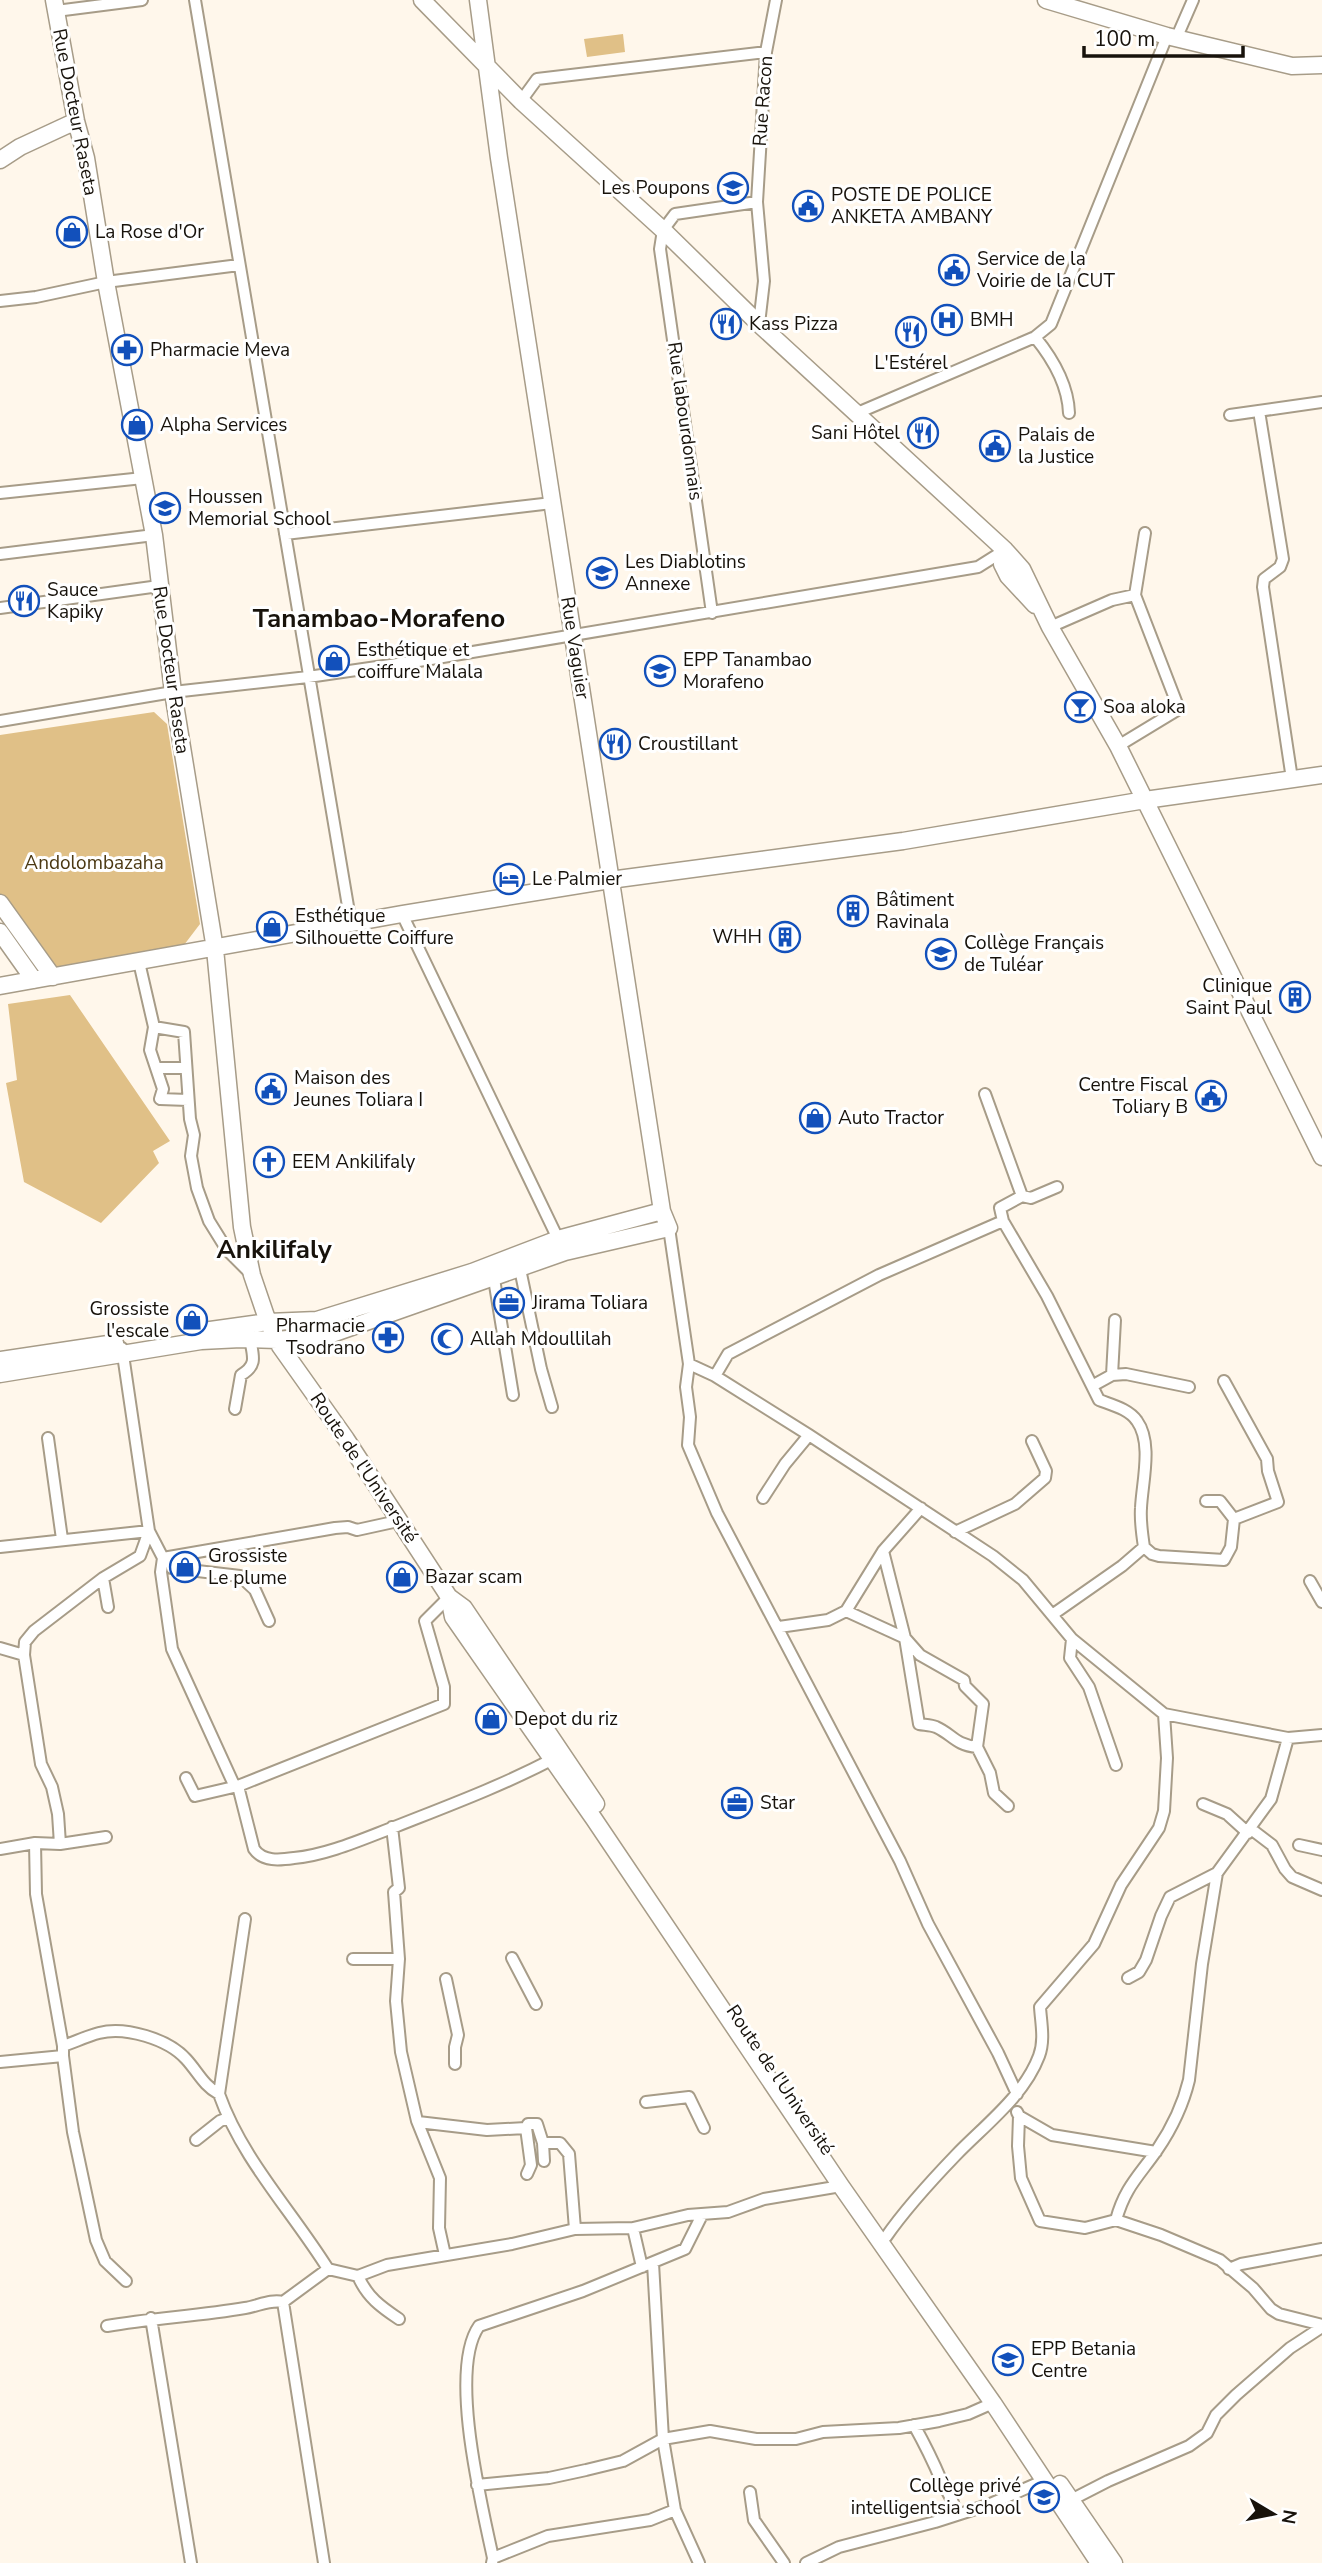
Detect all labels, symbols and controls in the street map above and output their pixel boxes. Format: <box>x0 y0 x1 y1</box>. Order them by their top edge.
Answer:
scale bar <box>1084 14 1243 58</box>
text: 100 m <box>1094 25 1155 53</box>
street label: Rue Docteur Raseta <box>46 26 104 198</box>
street label: Rue Racon <box>747 55 779 147</box>
school or university icon: Les Poupons <box>716 171 750 205</box>
place label: Les Poupons <box>601 175 710 201</box>
place label: POSTE DE POLICE ANKETA AMBANY <box>831 182 993 230</box>
public building icon: POSTE DE POLICE ANKETA AMBANY <box>791 189 825 223</box>
shop icon: La Rose d'Or <box>55 215 89 249</box>
place label: La Rose d'Or <box>95 219 204 245</box>
place label: Service de la Voirie de la CUT <box>976 246 1115 294</box>
public building icon: Service de la Voirie de la CUT <box>937 253 971 287</box>
hospital icon: BMH <box>930 303 964 337</box>
restaurant icon: Kass Pizza <box>709 307 743 341</box>
place label: BMH <box>970 307 1014 333</box>
place label: Kass Pizza <box>749 311 838 337</box>
restaurant icon: L'Estérel <box>894 315 928 349</box>
pharmacy icon: Pharmacie Meva <box>110 333 144 367</box>
place label: Pharmacie Meva <box>150 337 290 363</box>
street label: Rue labourdonnais <box>661 340 709 502</box>
place label: L'Estérel <box>874 350 948 376</box>
shop icon: Alpha Services <box>120 408 154 442</box>
place label: Alpha Services <box>160 412 288 438</box>
restaurant icon: Sani Hôtel <box>906 416 940 450</box>
place label: Sani Hôtel <box>811 420 900 446</box>
place label: Palais de la Justice <box>1018 422 1095 470</box>
public building icon: Palais de la Justice <box>978 429 1012 463</box>
place label: Houssen Memorial School <box>188 484 331 532</box>
school or university icon: Houssen Memorial School <box>148 491 182 525</box>
place label: Les Diablotins Annexe <box>625 549 746 597</box>
school or university icon: Les Diablotins Annexe <box>585 556 619 590</box>
place label: Sauce Kapiky <box>47 577 104 625</box>
restaurant icon: Sauce Kapiky <box>7 584 41 618</box>
street label: Rue Docteur Raseta <box>146 584 196 756</box>
street label: Rue Vaguier <box>554 595 596 701</box>
district label: Tanambao-Morafeno <box>253 601 505 636</box>
place label: Esthétique et coiffure Malala <box>357 637 483 685</box>
shop icon: Esthétique et coiffure Malala <box>317 644 351 678</box>
place label: EPP Tanambao Morafeno <box>683 647 812 695</box>
school or university icon: EPP Tanambao Morafeno <box>643 654 677 688</box>
bar icon: Soa aloka <box>1063 690 1097 724</box>
place label: Soa aloka <box>1103 694 1186 720</box>
restaurant icon: Croustillant <box>598 727 632 761</box>
place label: Croustillant <box>638 731 738 757</box>
park label: Andolombazaha <box>24 850 164 876</box>
hotel icon: Le Palmier <box>492 862 526 896</box>
place label: Le Palmier <box>532 866 622 892</box>
place label: Bâtiment Ravinala <box>876 887 954 935</box>
building icon: Bâtiment Ravinala <box>836 894 870 928</box>
place label: Esthétique Silhouette Coiffure <box>295 903 454 951</box>
shop icon: Esthétique Silhouette Coiffure <box>255 910 289 944</box>
building icon: WHH <box>768 920 802 954</box>
place label: WHH <box>712 924 762 950</box>
place label: Collège Français de Tuléar <box>964 930 1104 978</box>
school or university icon: Collège Français de Tuléar <box>924 937 958 971</box>
place label: Clinique Saint Paul <box>1186 973 1272 1021</box>
building icon: Clinique Saint Paul <box>1278 980 1312 1014</box>
place label: Maison des Jeunes Toliara I <box>293 1065 423 1113</box>
public building icon: Maison des Jeunes Toliara I <box>254 1072 288 1106</box>
place label: Centre Fiscal Toliary B <box>1078 1072 1188 1120</box>
public building icon: Centre Fiscal Toliary B <box>1194 1079 1228 1113</box>
shop icon: Auto Tractor <box>798 1101 832 1135</box>
place label: Auto Tractor <box>838 1105 944 1131</box>
church icon: EEM Ankilifaly <box>252 1145 286 1179</box>
place label: EEM Ankilifaly <box>292 1149 416 1175</box>
district label: Ankilifaly <box>216 1232 332 1267</box>
office icon: Jirama Toliara <box>492 1286 526 1320</box>
place label: Jirama Toliara <box>531 1290 648 1316</box>
place label: Grossiste l'escale <box>90 1296 169 1344</box>
shop icon: Grossiste l'escale <box>175 1303 209 1337</box>
place label: Pharmacie Tsodrano <box>276 1313 365 1361</box>
pharmacy icon: Pharmacie Tsodrano <box>371 1320 405 1354</box>
mosque icon: Allah Mdoullilah <box>430 1322 464 1356</box>
place label: Allah Mdoullilah <box>470 1326 612 1352</box>
street label: Route de l'Université <box>304 1388 424 1548</box>
place label: Grossiste Le plume <box>208 1543 287 1591</box>
shop icon: Grossiste Le plume <box>168 1550 202 1584</box>
shop icon: Bazar scam <box>385 1560 419 1594</box>
place label: Bazar scam <box>425 1564 523 1590</box>
shop icon: Depot du riz <box>474 1702 508 1736</box>
place label: Depot du riz <box>514 1706 618 1732</box>
office icon: Star <box>720 1786 754 1820</box>
place label: Star <box>760 1790 795 1816</box>
street label: Route de l'Université <box>720 2000 840 2160</box>
place label: EPP Betania Centre <box>1031 2336 1136 2384</box>
school or university icon: EPP Betania Centre <box>991 2343 1025 2377</box>
place label: Collège privé intelligentsia school <box>851 2473 1021 2521</box>
north arrow <box>1238 2479 1308 2549</box>
school or university icon: Collège privé intelligentsia school <box>1027 2480 1061 2514</box>
text: N <box>1275 2508 1303 2526</box>

